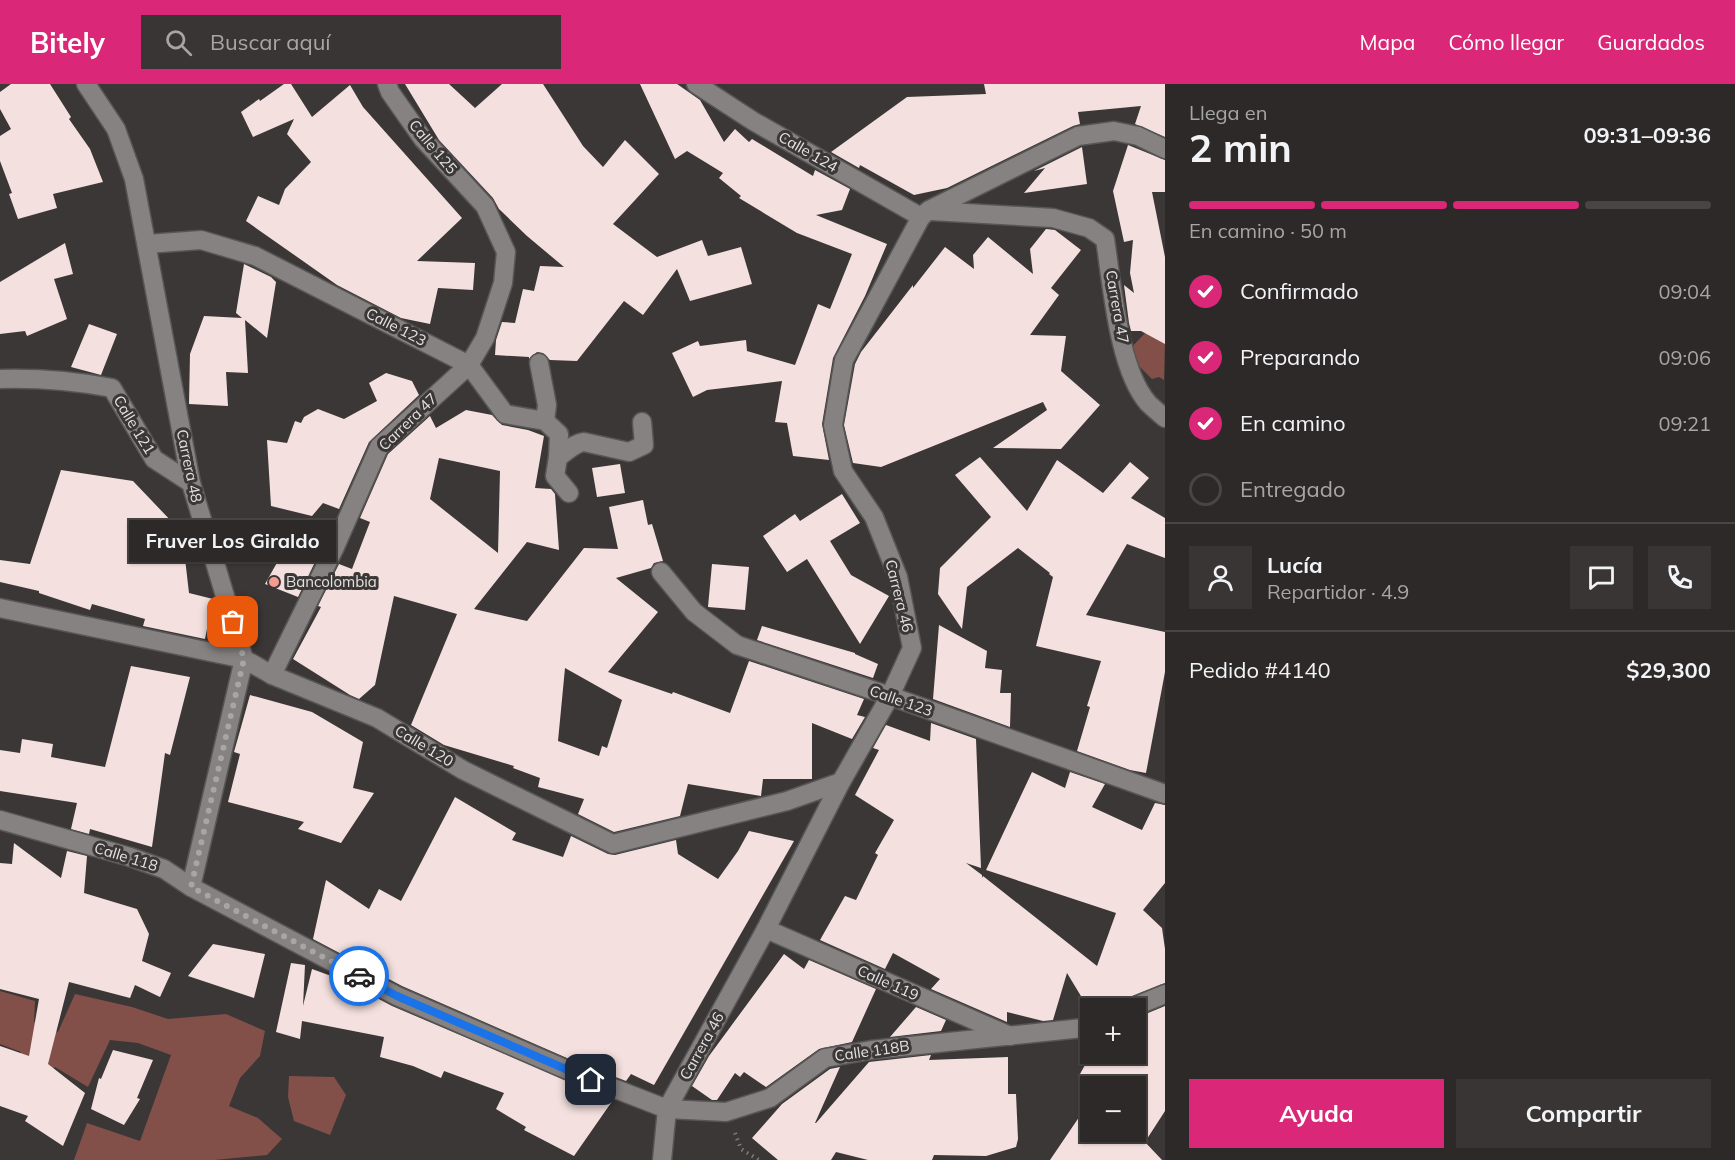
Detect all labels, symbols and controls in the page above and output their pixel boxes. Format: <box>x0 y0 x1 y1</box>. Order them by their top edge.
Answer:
search box <box>141 15 561 69</box>
text: Bitely <box>30 25 105 60</box>
icon: search <box>162 26 195 59</box>
text: Buscar aquí <box>210 28 331 56</box>
text: Mapa <box>1360 29 1415 55</box>
text: Cómo llegar <box>1448 29 1564 55</box>
text: Guardados <box>1597 29 1705 55</box>
text: Llega en <box>1189 100 1267 125</box>
street label: Calle 125 <box>405 116 462 178</box>
text: 09:31–09:36 <box>1583 121 1711 149</box>
text: 2 min <box>1189 123 1292 172</box>
street label: Calle 124 <box>775 127 841 176</box>
text: En camino · 50 m <box>1189 218 1347 243</box>
street label: Carrera 47 <box>1102 269 1133 345</box>
icon: check <box>1189 275 1222 308</box>
text: Confirmado <box>1240 277 1359 305</box>
text: 09:04 <box>1658 279 1711 304</box>
street label: Calle 123 <box>363 303 430 350</box>
icon: check <box>1189 341 1222 374</box>
text: Preparando <box>1240 343 1360 371</box>
text: 09:06 <box>1658 345 1711 370</box>
street label: Carrera 47 <box>374 389 441 454</box>
street label: Calle 121 <box>109 392 159 458</box>
icon: check <box>1189 407 1222 440</box>
text: En camino <box>1240 409 1346 437</box>
text: 09:21 <box>1658 411 1711 436</box>
street label: Carrera 48 <box>172 428 207 504</box>
text: Entregado <box>1240 475 1346 503</box>
callout: Fruver Los Giraldo <box>130 520 336 562</box>
text: Fruver Los Giraldo <box>145 528 320 553</box>
button: person <box>1189 546 1252 609</box>
button: chat <box>1570 546 1633 609</box>
button: phone <box>1648 546 1711 609</box>
text: Lucía <box>1267 551 1323 579</box>
street label: Carrera 46 <box>881 558 918 634</box>
place label: Bancolombia <box>286 572 377 591</box>
marker: Bancolombia <box>267 575 281 589</box>
text: Repartidor · 4.9 <box>1267 579 1409 604</box>
pin <box>207 596 258 647</box>
icon: bag <box>216 605 249 638</box>
text: Pedido #4140 <box>1189 656 1331 684</box>
text: $29,300 <box>1626 656 1711 684</box>
street label: Calle 123 <box>867 681 935 720</box>
street label: Calle 120 <box>391 721 457 771</box>
street label: Calle 118 <box>92 838 160 875</box>
courier <box>329 946 389 1006</box>
icon: car <box>343 960 376 993</box>
street label: Calle 119 <box>855 961 922 1004</box>
map controls <box>1080 998 1146 1142</box>
button: + <box>1080 998 1146 1064</box>
street label: Carrera 46 <box>675 1009 728 1083</box>
street label: Calle 118B <box>833 1036 911 1065</box>
pin <box>565 1054 616 1105</box>
icon: home <box>574 1063 607 1096</box>
button: − <box>1080 1076 1146 1142</box>
button: Ayuda <box>1189 1079 1444 1148</box>
button: Compartir <box>1456 1079 1711 1148</box>

